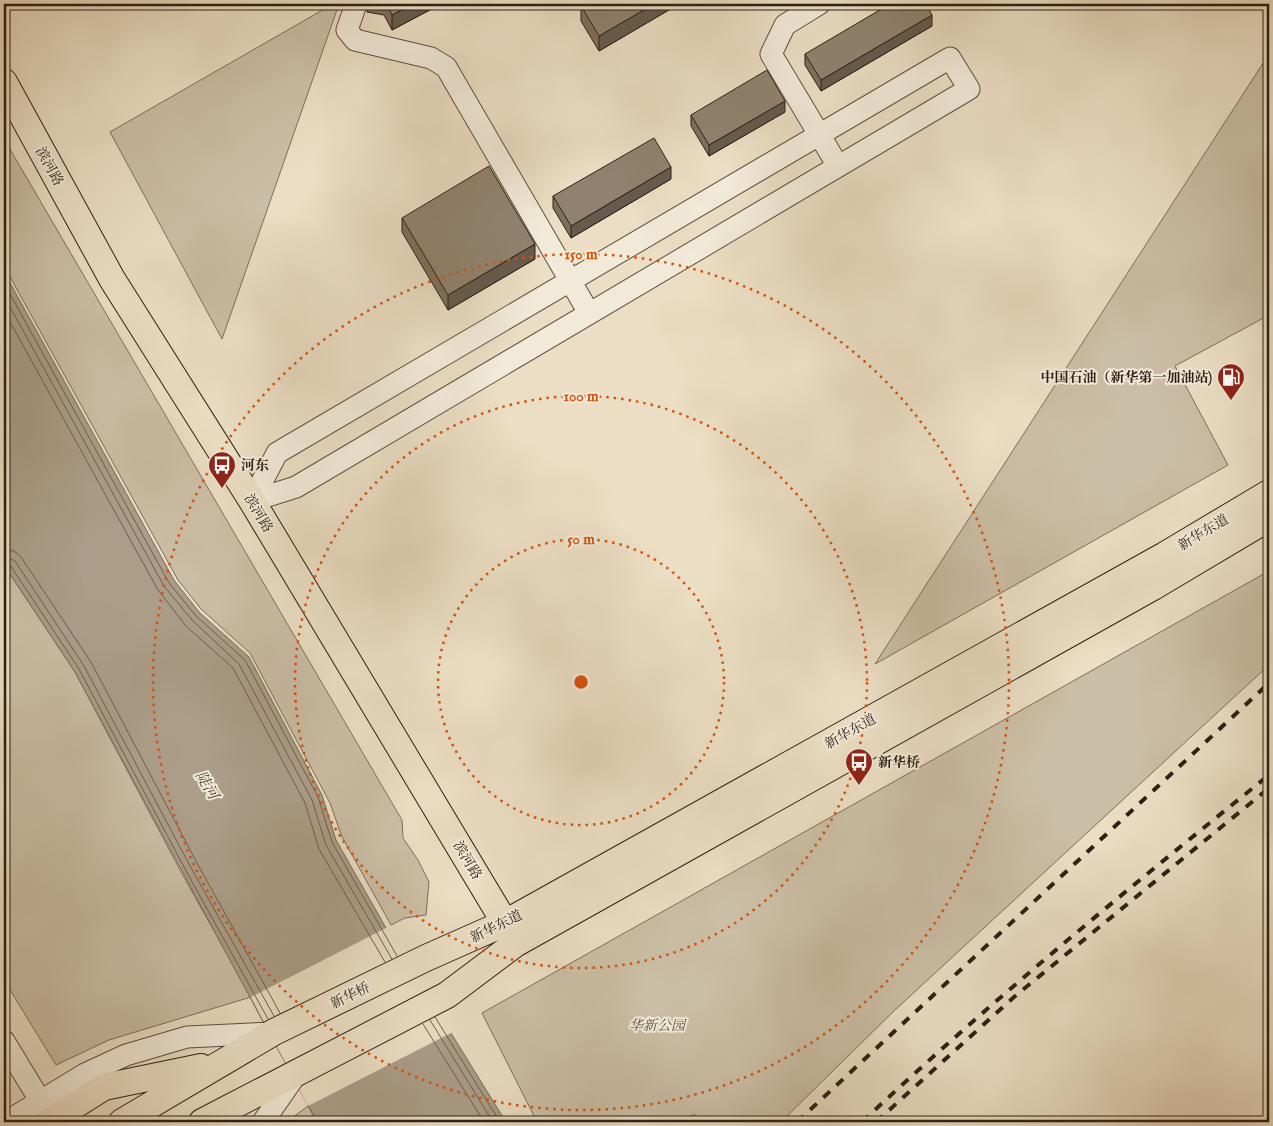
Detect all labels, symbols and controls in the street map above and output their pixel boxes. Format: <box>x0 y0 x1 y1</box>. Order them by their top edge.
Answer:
street label: 滨河路 <box>31 144 67 189</box>
text: 150 m <box>564 245 598 264</box>
fuel station icon: 中国石油（新华第一加油站) <box>1216 362 1246 401</box>
place label: 中国石油（新华第一加油站) <box>1040 369 1212 387</box>
text: 100 m <box>563 387 599 406</box>
bus stop icon: 河东 <box>207 450 237 489</box>
place label: 河东 <box>241 457 269 475</box>
street label: 滨河路 <box>240 491 277 536</box>
street label: 新华东道 <box>1175 511 1232 555</box>
text: 50 m <box>567 530 595 549</box>
centre of rings <box>572 673 590 691</box>
street label: 新华东道 <box>822 710 879 753</box>
bus stop icon: 新华桥 <box>844 747 874 786</box>
place label: 新华桥 <box>878 754 920 772</box>
water label: 陡河 <box>191 768 224 806</box>
street label: 滨河路 <box>449 838 486 883</box>
street label: 新华东道 <box>467 907 526 947</box>
street label: 新华桥 <box>328 979 373 1013</box>
park label: 华新公园 <box>629 1017 687 1035</box>

